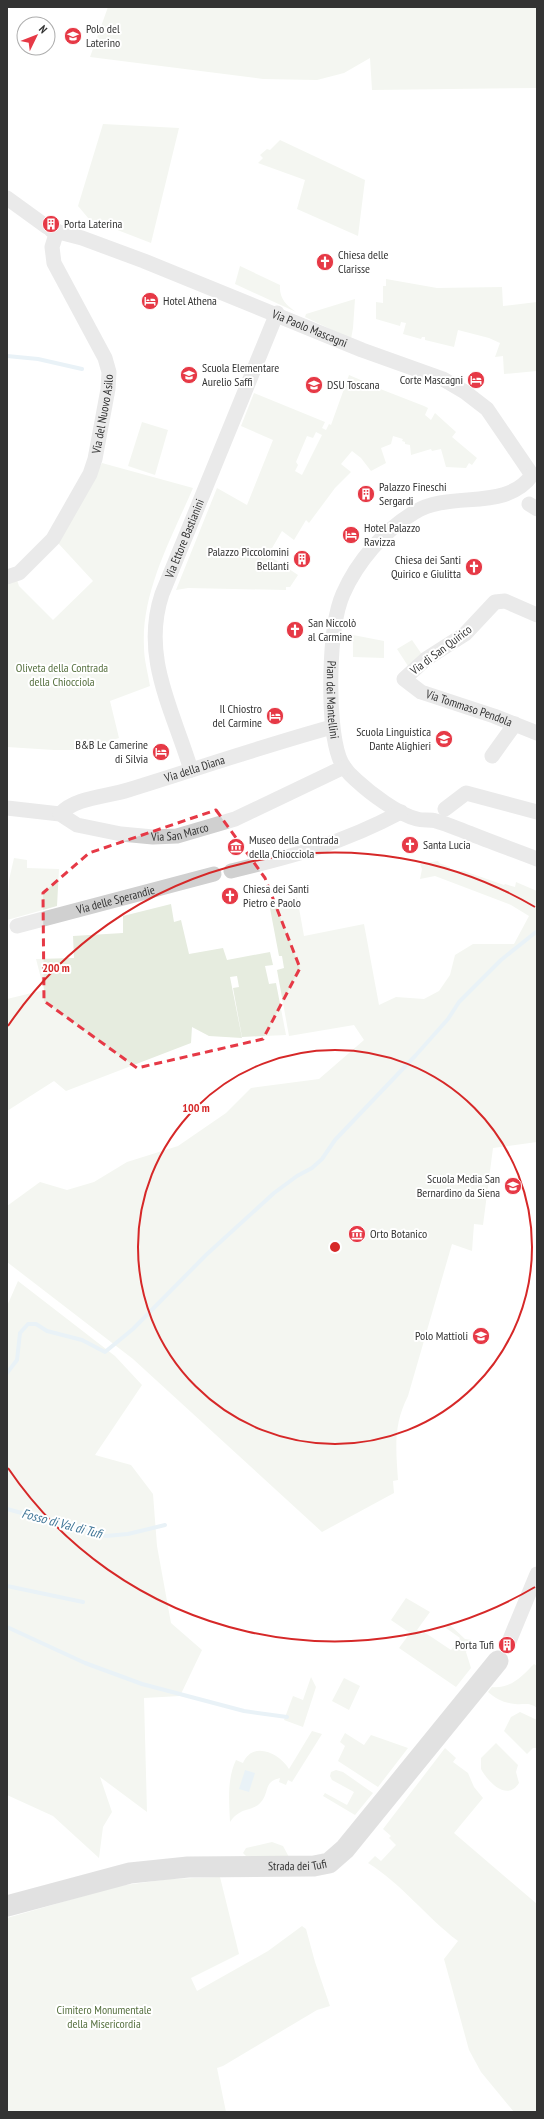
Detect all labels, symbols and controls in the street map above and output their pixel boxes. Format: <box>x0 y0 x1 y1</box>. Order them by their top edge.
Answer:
north arrow <box>16 16 56 56</box>
place label: Polo del Laterino <box>86 21 120 50</box>
text: N <box>36 22 50 36</box>
school or university icon: Polo del Laterino <box>63 26 83 46</box>
building icon: Porta Laterina <box>41 214 61 234</box>
place label: Porta Laterina <box>64 216 122 231</box>
place label: Chiesa delle Clarisse <box>338 247 388 276</box>
church icon: Chiesa delle Clarisse <box>315 252 335 272</box>
hotel icon: Hotel Athena <box>140 291 160 311</box>
place label: Hotel Athena <box>163 293 217 308</box>
street label: Via Paolo Mascagni <box>269 306 350 350</box>
place label: Scuola Elementare Aurelio Saffi <box>202 360 279 389</box>
school or university icon: Scuola Elementare Aurelio Saffi <box>179 365 199 385</box>
hotel icon: Corte Mascagni <box>466 370 486 390</box>
place label: Corte Mascagni <box>400 372 463 387</box>
street label: Via del Nuovo Asilo <box>88 374 116 456</box>
school or university icon: DSU Toscana <box>304 375 324 395</box>
place label: DSU Toscana <box>327 377 380 392</box>
place label: Palazzo Fineschi Sergardi <box>379 479 447 508</box>
building icon: Palazzo Fineschi Sergardi <box>356 484 376 504</box>
street label: Via Ettore Bastianini <box>161 497 207 581</box>
place label: Hotel Palazzo Ravizza <box>364 520 420 549</box>
hotel icon: Hotel Palazzo Ravizza <box>341 525 361 545</box>
place label: Palazzo Piccolomini Bellanti <box>208 544 289 573</box>
building icon: Palazzo Piccolomini Bellanti <box>292 549 312 569</box>
place label: Chiesa dei Santi Quirico e Giulitta <box>391 552 461 581</box>
church icon: Chiesa dei Santi Quirico e Giulitta <box>464 557 484 577</box>
place label: San Niccolò al Carmine <box>308 615 356 644</box>
church icon: San Niccolò al Carmine <box>285 620 305 640</box>
street label: Via di San Quirico <box>406 622 474 678</box>
park label: Oliveta della Contrada della Chiocciola <box>16 660 108 689</box>
street label: Pian dei Mantellini <box>324 660 342 740</box>
street label: Via Tommaso Pendola <box>423 686 515 730</box>
place label: Il Chiostro del Carmine <box>212 701 262 730</box>
hotel icon: Il Chiostro del Carmine <box>265 706 285 726</box>
place label: Scuola Linguistica Dante Alighieri <box>356 724 431 753</box>
school or university icon: Scuola Linguistica Dante Alighieri <box>434 729 454 749</box>
place label: B&B Le Camerine di Silvia <box>75 737 148 766</box>
hotel icon: B&B Le Camerine di Silvia <box>151 742 171 762</box>
street label: Via della Diana <box>162 752 227 785</box>
street label: Via San Marco <box>150 819 210 844</box>
place label: Museo della Contrada della Chiocciola <box>249 832 339 861</box>
church icon: Santa Lucia <box>400 835 420 855</box>
museum icon: Museo della Contrada della Chiocciola <box>226 837 246 857</box>
place label: Santa Lucia <box>423 837 471 852</box>
place label: Chiesa dei Santi Pietro e Paolo <box>243 881 309 910</box>
street label: Via delle Sperandie <box>74 882 156 917</box>
church icon: Chiesa dei Santi Pietro e Paolo <box>220 886 240 906</box>
text: 200 m <box>42 960 70 975</box>
text: 100 m <box>182 1100 210 1115</box>
place label: Scuola Media San Bernardino da Siena <box>417 1171 500 1200</box>
school or university icon: Scuola Media San Bernardino da Siena <box>503 1176 523 1196</box>
museum icon: Orto Botanico <box>347 1224 367 1244</box>
place label: Orto Botanico <box>370 1226 427 1241</box>
centre of rings <box>328 1240 342 1254</box>
school or university icon: Polo Mattioli <box>471 1326 491 1346</box>
place label: Polo Mattioli <box>415 1328 468 1343</box>
water label: Fosso di Val di Tufi <box>20 1505 106 1543</box>
building icon: Porta Tufi <box>497 1635 517 1655</box>
place label: Porta Tufi <box>455 1637 494 1652</box>
street label: Strada dei Tufi <box>268 1856 328 1873</box>
park label: Cimitero Monumentale della Misericordia <box>57 2002 151 2031</box>

